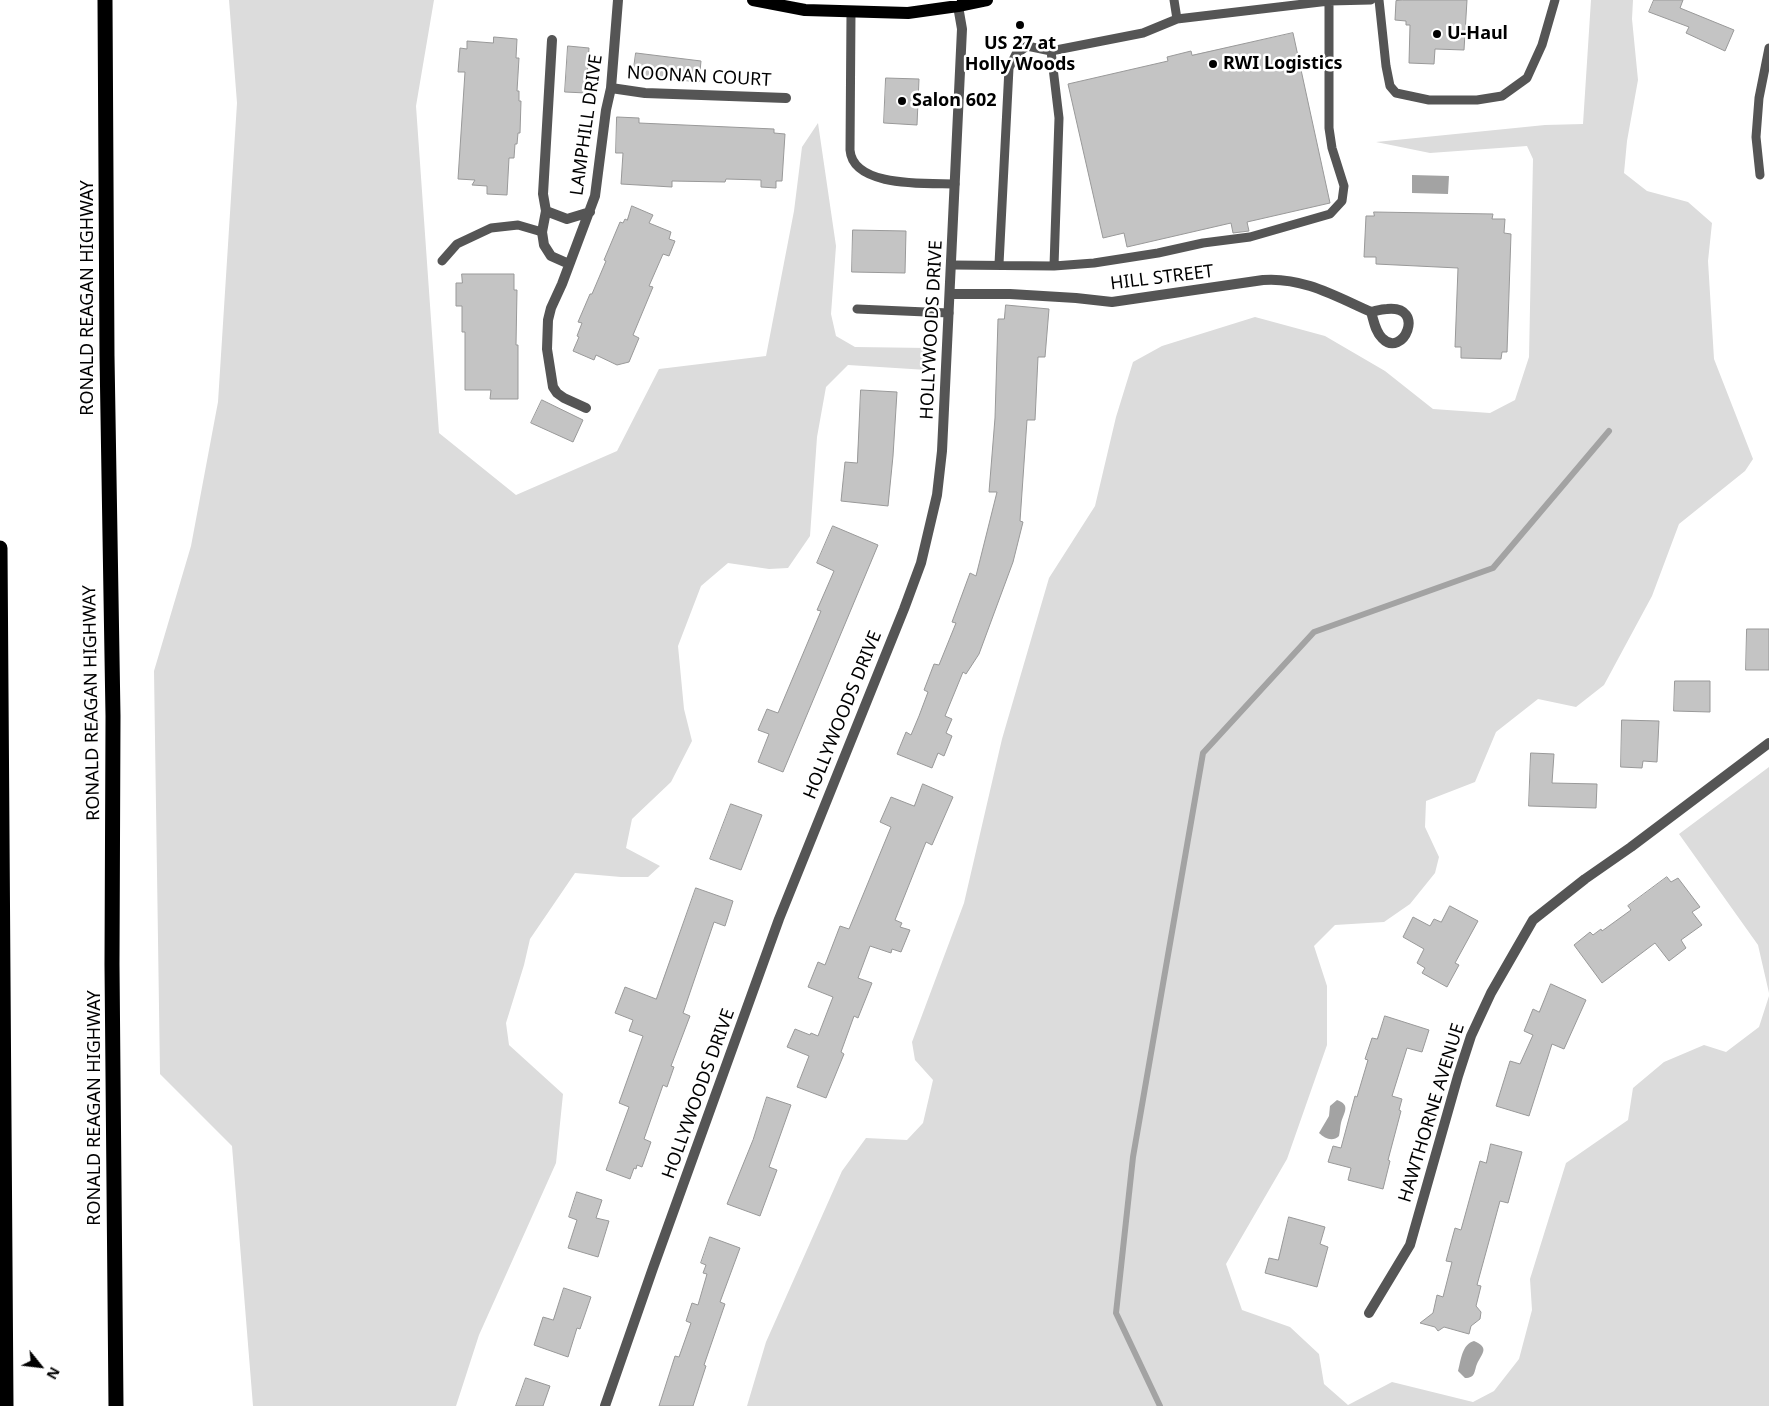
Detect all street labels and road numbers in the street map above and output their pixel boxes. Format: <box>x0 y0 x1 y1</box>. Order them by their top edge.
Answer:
street label: LAMPHILL DRIVE <box>566 53 608 197</box>
street label: NOONAN COURT <box>626 62 772 92</box>
street label: RONALD REAGAN HIGHWAY <box>77 180 99 416</box>
street label: HOLLYWOODS DRIVE <box>917 240 947 420</box>
street label: HILL STREET <box>1109 261 1215 295</box>
street label: RONALD REAGAN HIGHWAY <box>79 585 105 821</box>
street label: HOLLYWOODS DRIVE <box>799 628 887 802</box>
street label: RONALD REAGAN HIGHWAY <box>84 990 106 1226</box>
street label: HOLLYWOODS DRIVE <box>658 1006 740 1182</box>
street label: HAWTHORNE AVENUE <box>1394 1021 1470 1205</box>

